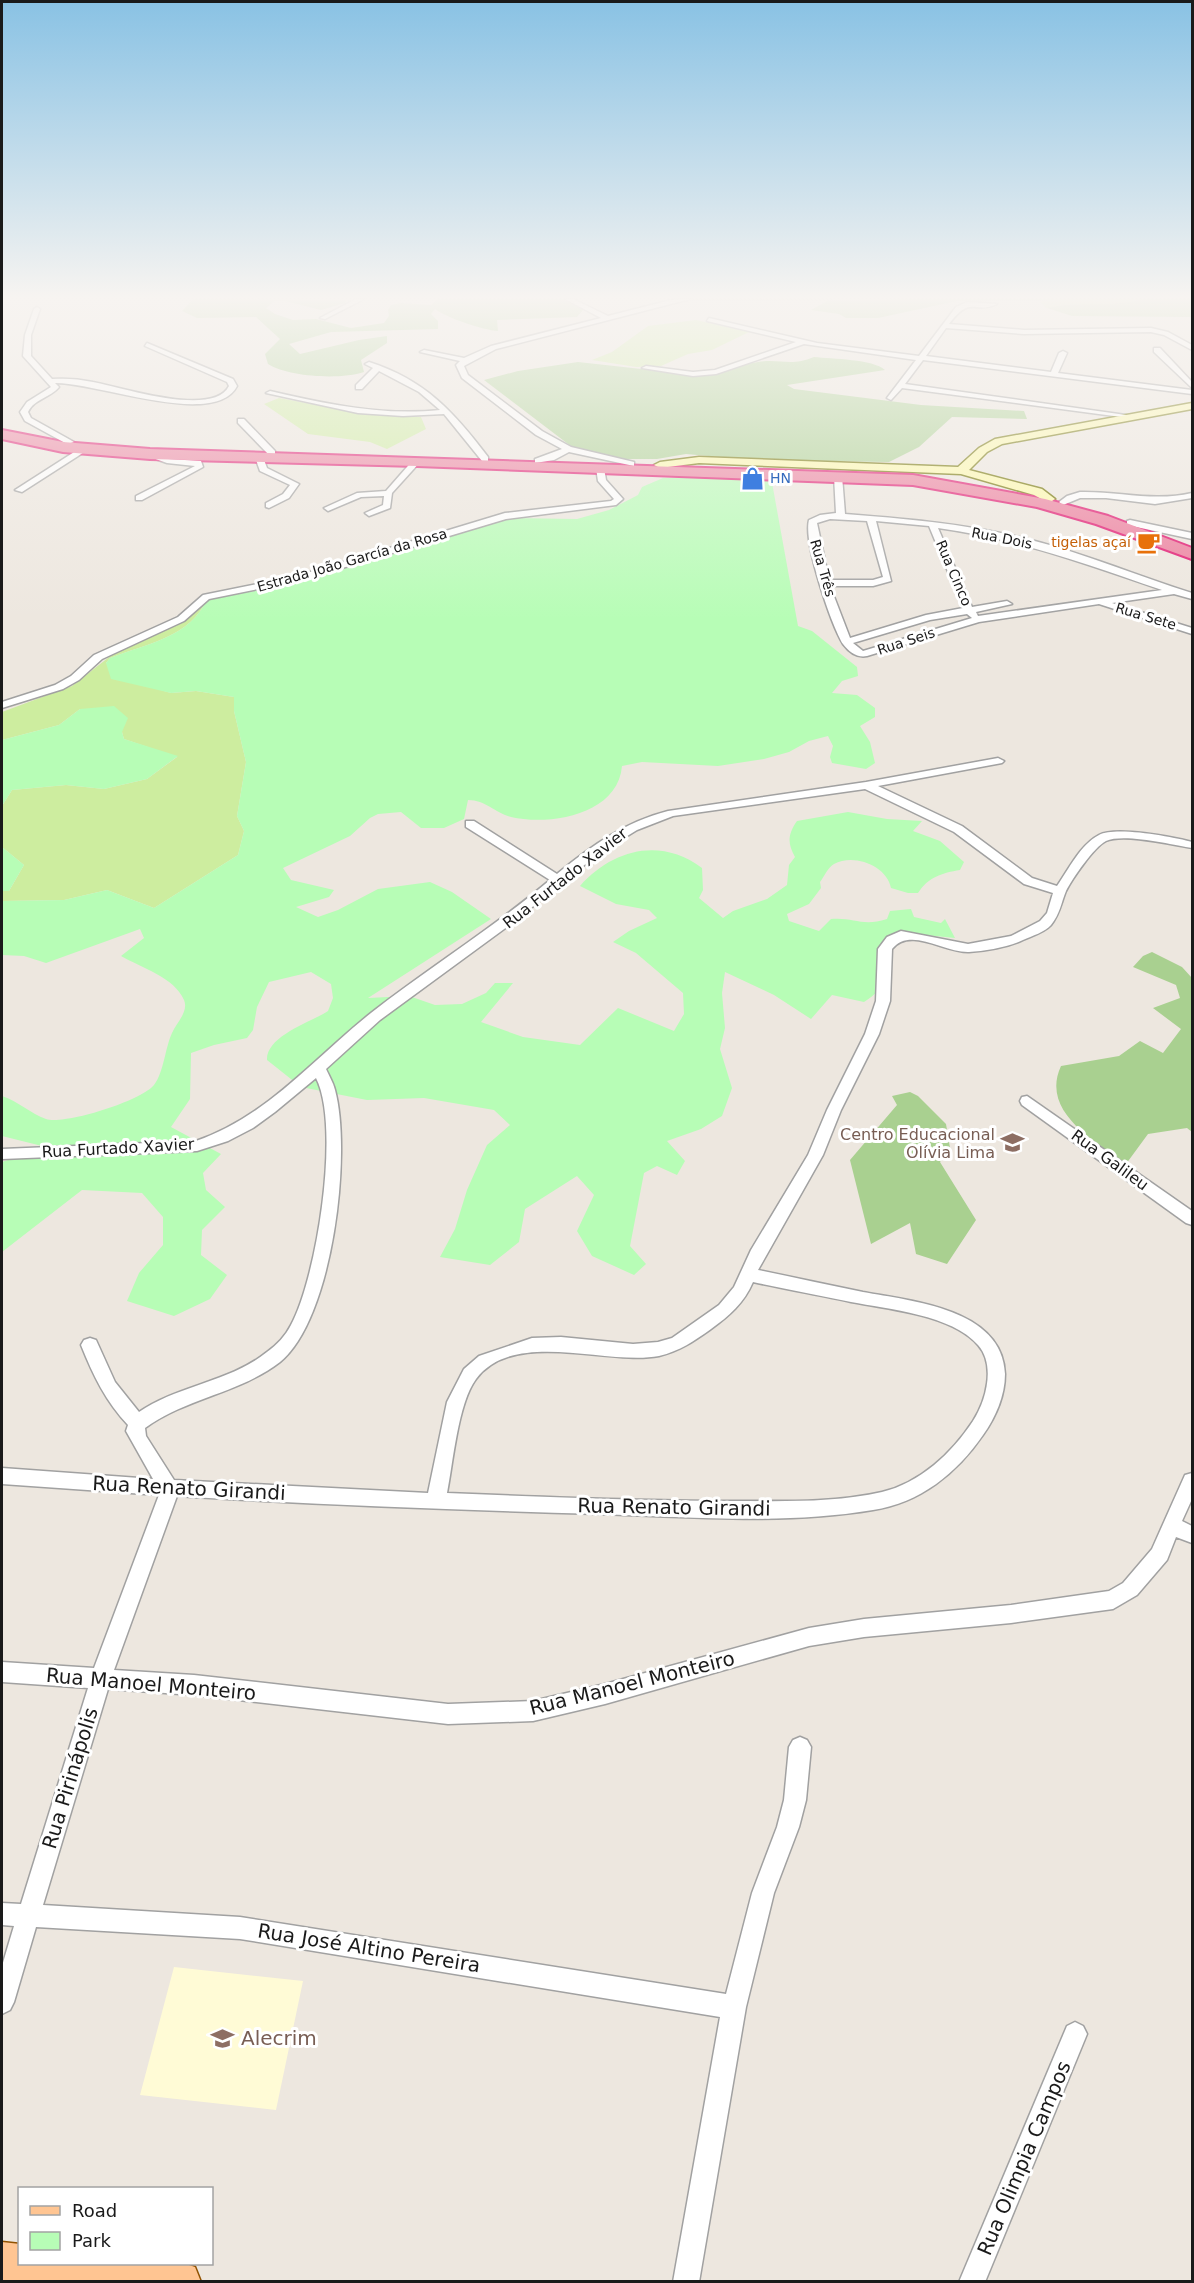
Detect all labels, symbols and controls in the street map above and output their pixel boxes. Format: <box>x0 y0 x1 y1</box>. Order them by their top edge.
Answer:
shop icon: HN <box>739 465 765 491</box>
place label: HN <box>770 470 791 486</box>
street label: Rua Dois <box>970 524 1034 552</box>
street label: Estrada João García da Rosa <box>255 525 449 595</box>
cafe icon: tigelas açaí <box>1136 529 1162 555</box>
place label: tigelas açaí <box>1051 534 1132 550</box>
street label: Rua Três <box>807 538 839 598</box>
street label: Rua Cinco <box>933 538 975 608</box>
street label: Rua Sete <box>1114 599 1178 633</box>
street label: Rua Seis <box>875 624 937 658</box>
street label: Rua Furtado Xavier <box>499 823 631 932</box>
place label: Centro Educacional Olívia Lima <box>840 1125 995 1162</box>
street label: Rua Galileu <box>1068 1126 1152 1194</box>
school or university icon: Centro Educacional Olívia Lima <box>1000 1130 1026 1156</box>
street label: Rua Furtado Xavier <box>41 1134 195 1161</box>
street label: Rua Renato Girandi <box>92 1471 286 1505</box>
street label: Rua Renato Girandi <box>577 1493 771 1521</box>
street label: Rua Manoel Monteiro <box>527 1646 737 1720</box>
street label: Rua Manoel Monteiro <box>45 1663 257 1705</box>
street label: Rua Pirinápolis <box>37 1704 103 1852</box>
street label: Rua José Altino Pereira <box>256 1919 482 1977</box>
school or university icon: Alecrim <box>210 2025 236 2051</box>
place label: Alecrim <box>241 2026 317 2050</box>
street label: Rua Olimpia Campos <box>972 2057 1076 2259</box>
legend <box>18 2187 213 2265</box>
text: Road <box>72 2200 117 2221</box>
text: Park <box>72 2230 111 2251</box>

